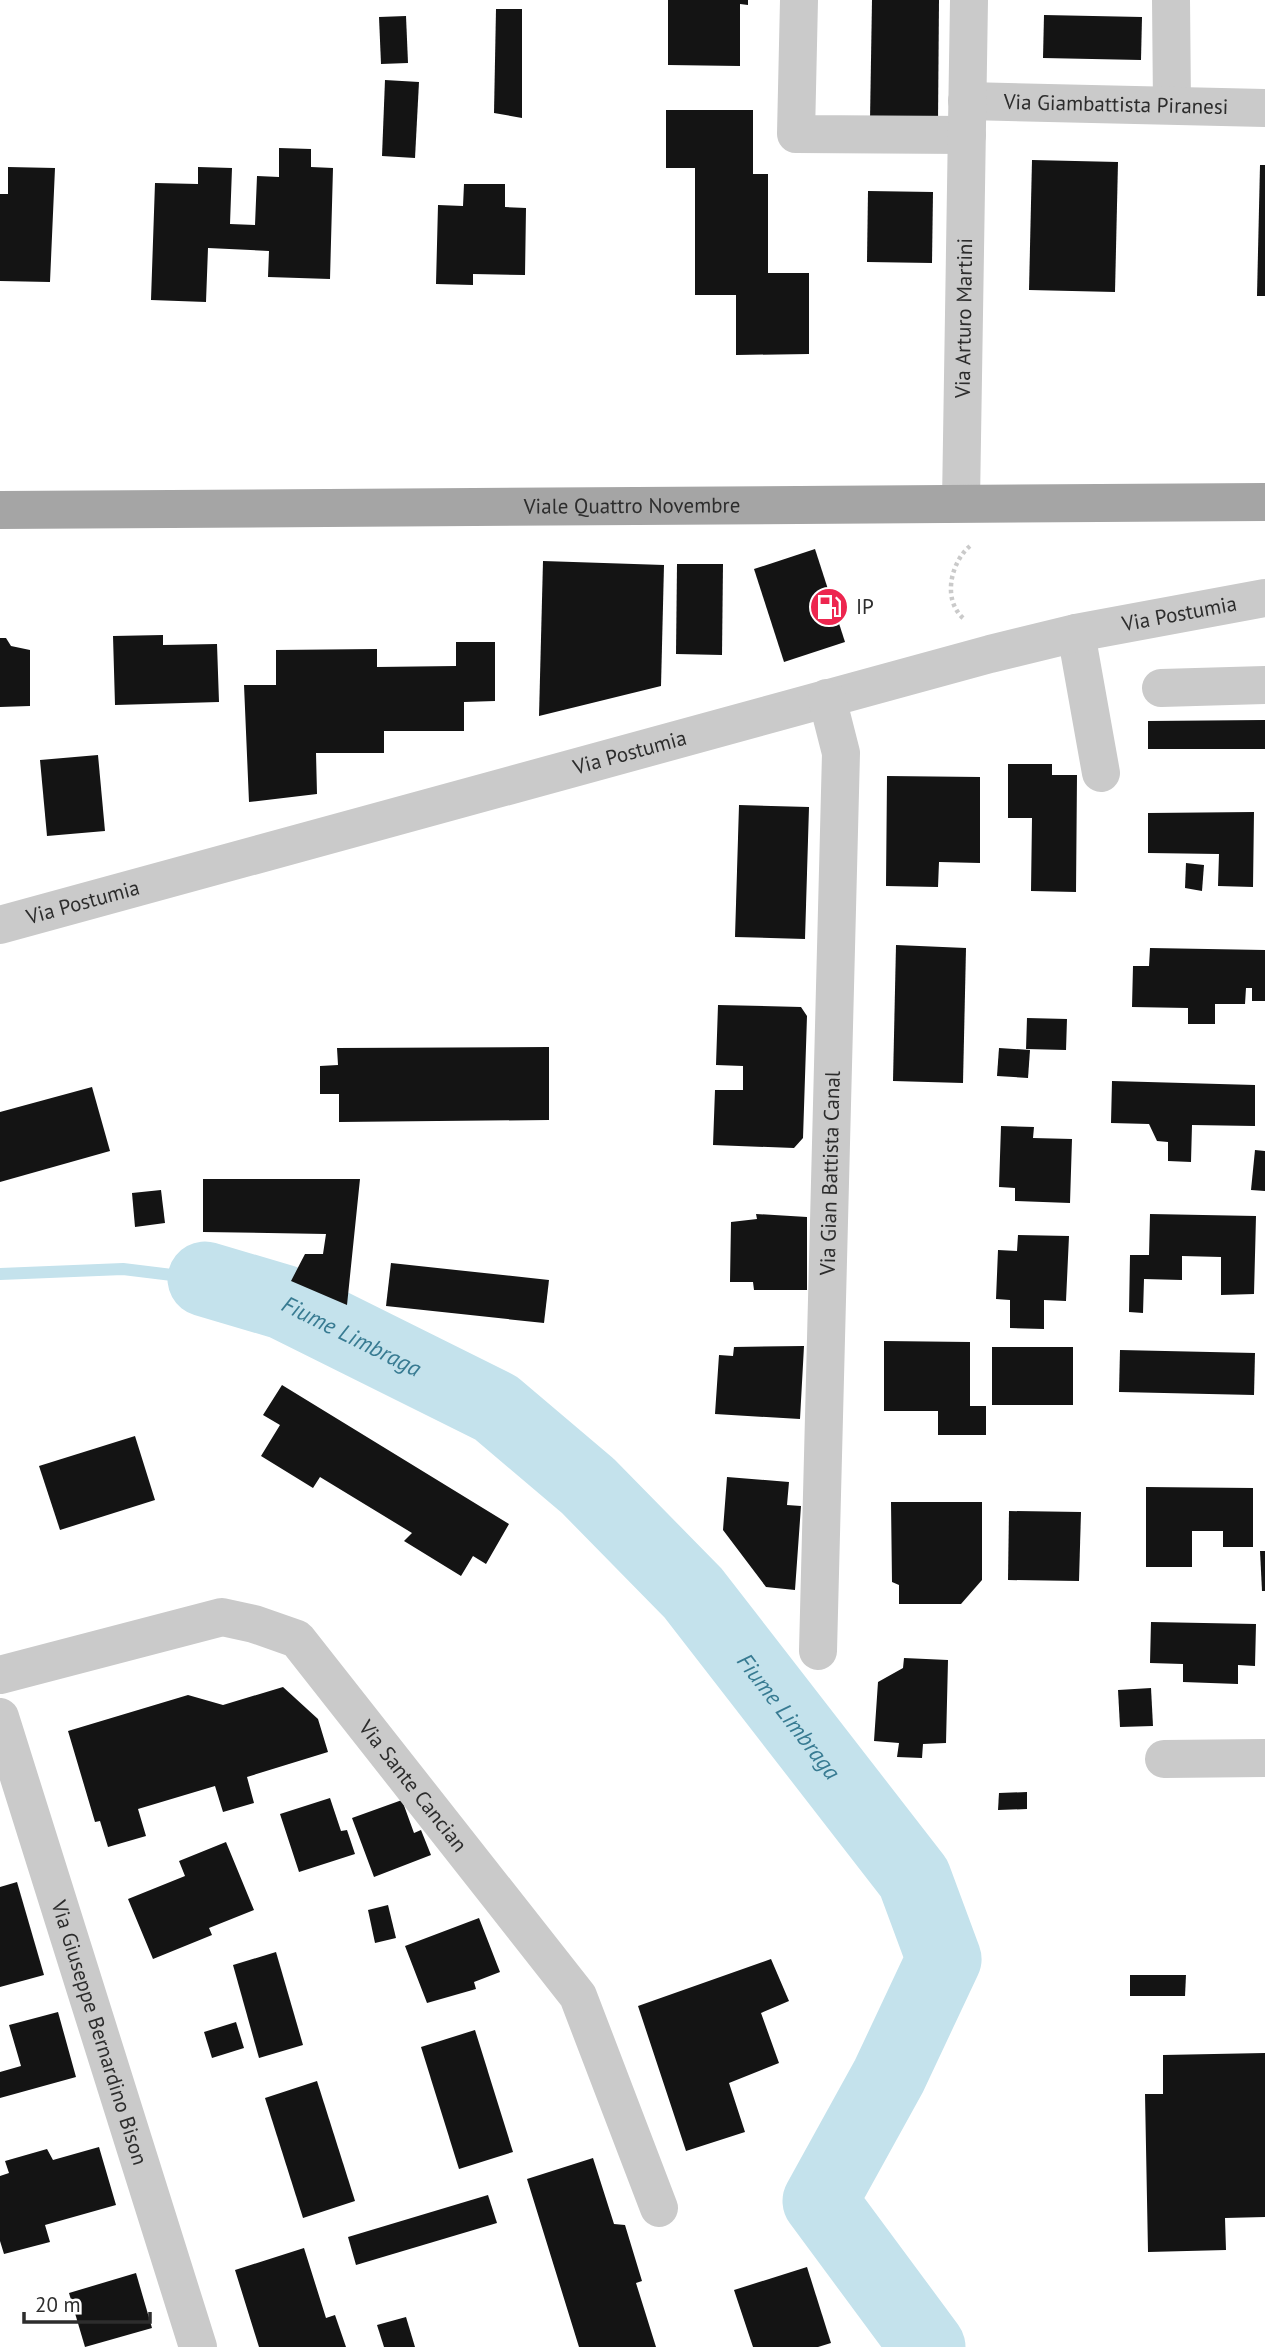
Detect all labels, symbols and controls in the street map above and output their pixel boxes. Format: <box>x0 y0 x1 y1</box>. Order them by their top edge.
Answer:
street label: Via Giambattista Piranesi <box>1002 88 1229 120</box>
street label: Via Arturo Martini <box>949 238 978 399</box>
street label: Viale Quattro Novembre <box>523 491 740 520</box>
fuel station icon: IP <box>808 586 850 628</box>
street label: Via Postumia <box>1119 590 1239 637</box>
place label: IP <box>856 593 874 620</box>
street label: Via Postumia <box>569 724 689 781</box>
street label: Via Postumia <box>22 873 142 930</box>
street label: Via Gian Battista Canal <box>814 1071 846 1277</box>
water label: Fiume Limbraga <box>277 1289 426 1383</box>
water label: Fiume Limbraga <box>731 1647 847 1785</box>
street label: Via Sante Cancian <box>352 1714 473 1857</box>
street label: Via Giuseppe Bernardino Bison <box>45 1896 154 2168</box>
scale bar <box>24 2280 150 2324</box>
text: 20 m <box>35 2291 81 2318</box>

